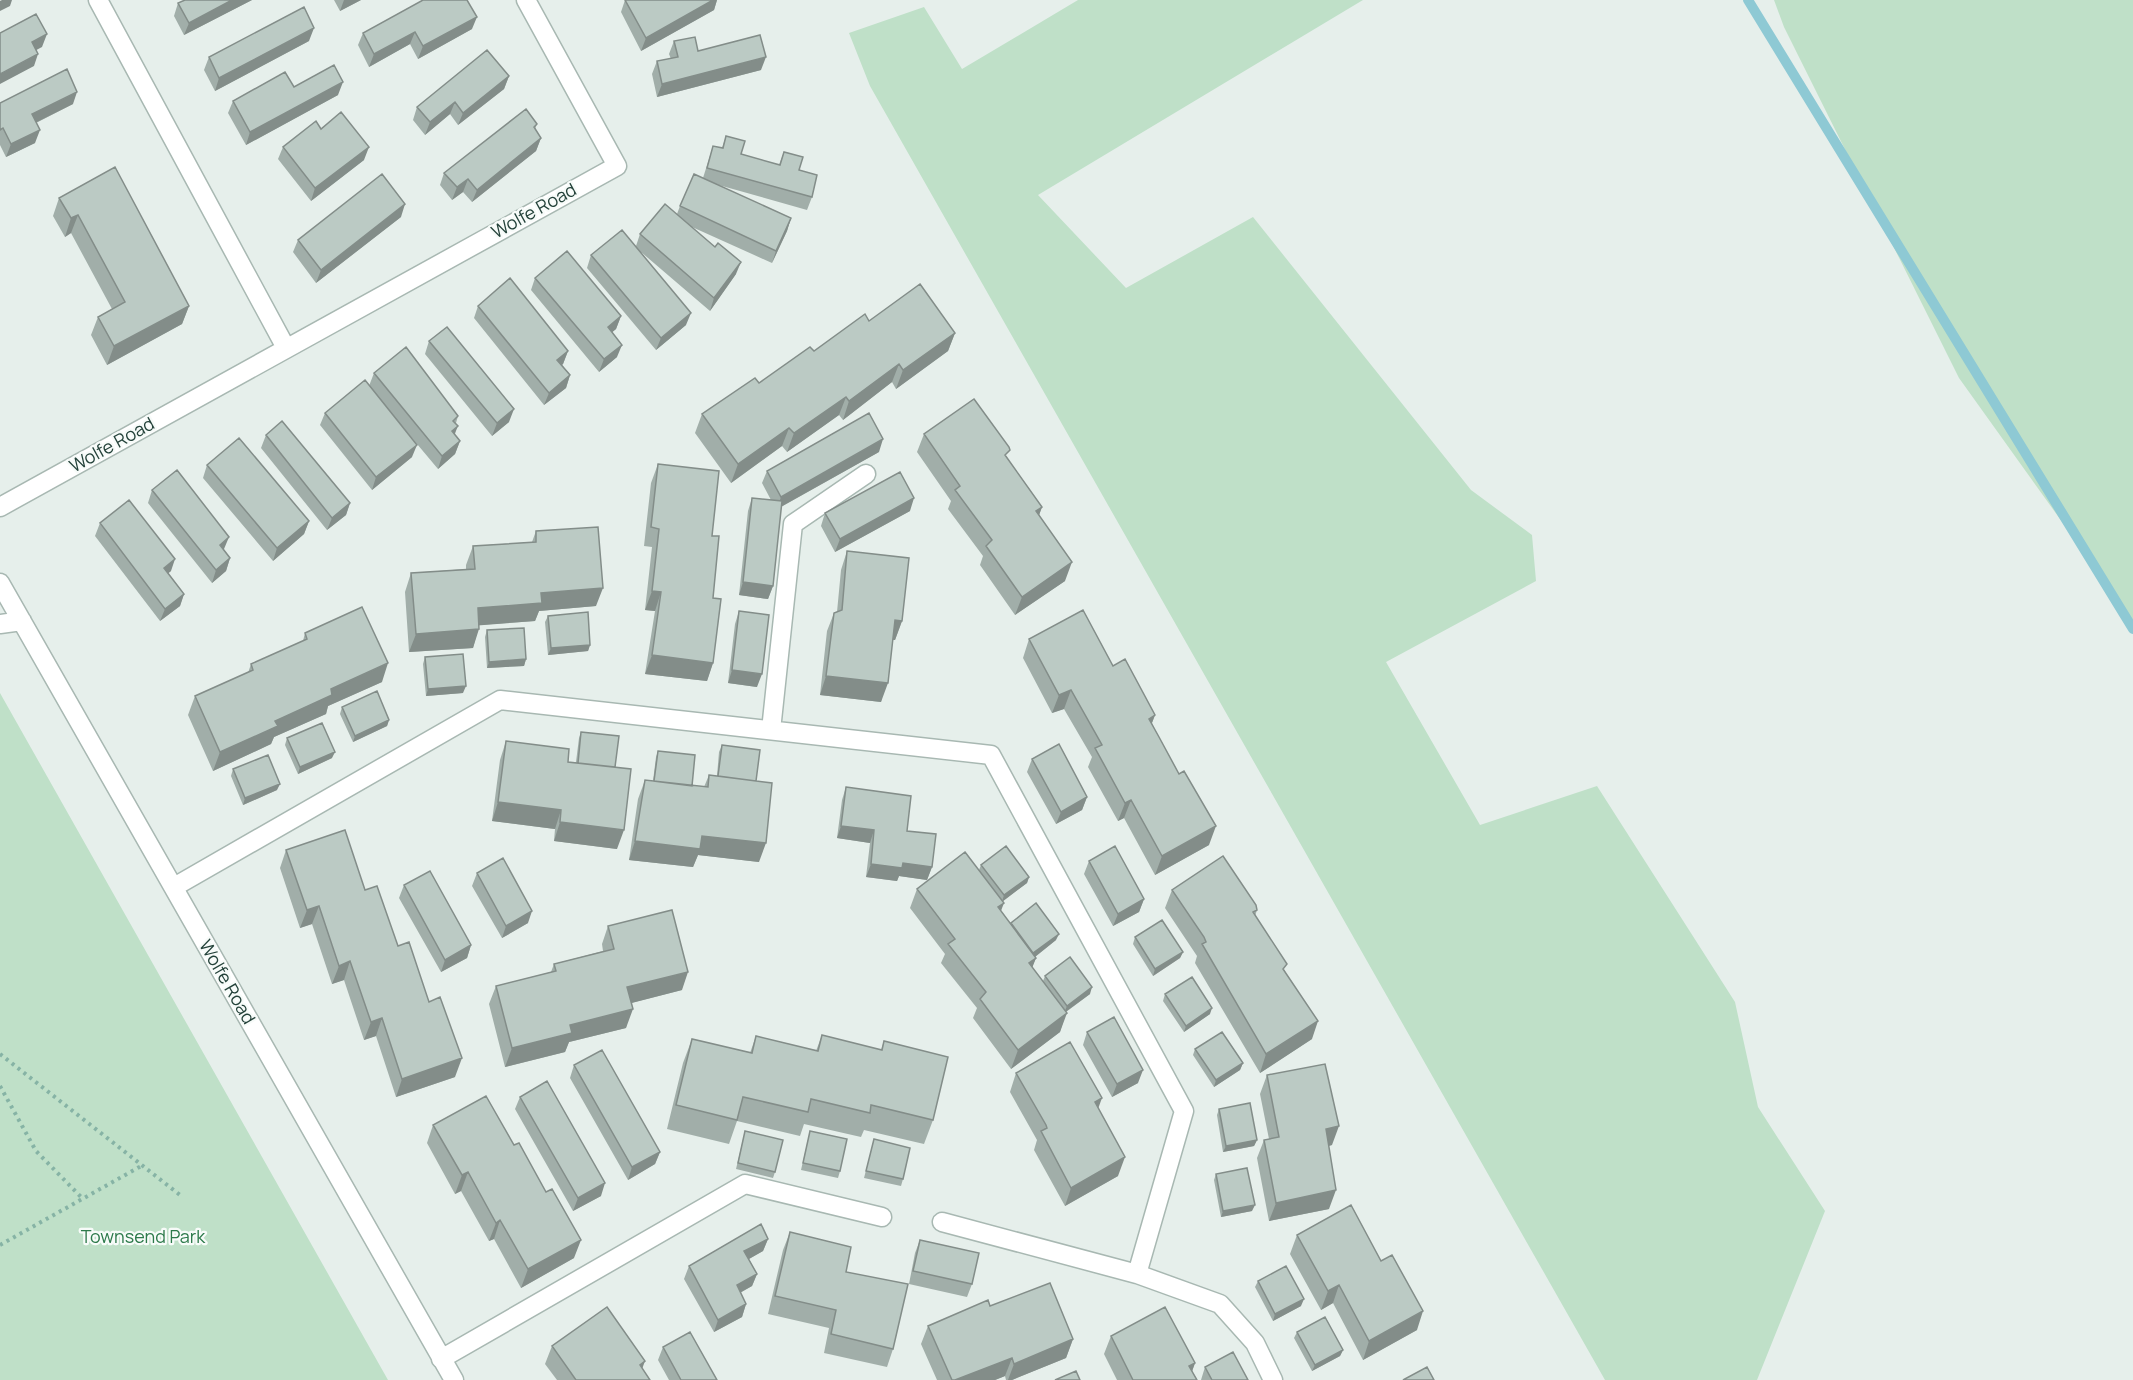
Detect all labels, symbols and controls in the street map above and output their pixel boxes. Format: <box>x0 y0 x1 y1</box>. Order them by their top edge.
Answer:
street label: Wolfe Road <box>487 177 580 243</box>
street label: Wolfe Road <box>65 411 158 477</box>
street label: Wolfe Road <box>194 935 262 1028</box>
park label: Townsend Park <box>81 1224 206 1248</box>

